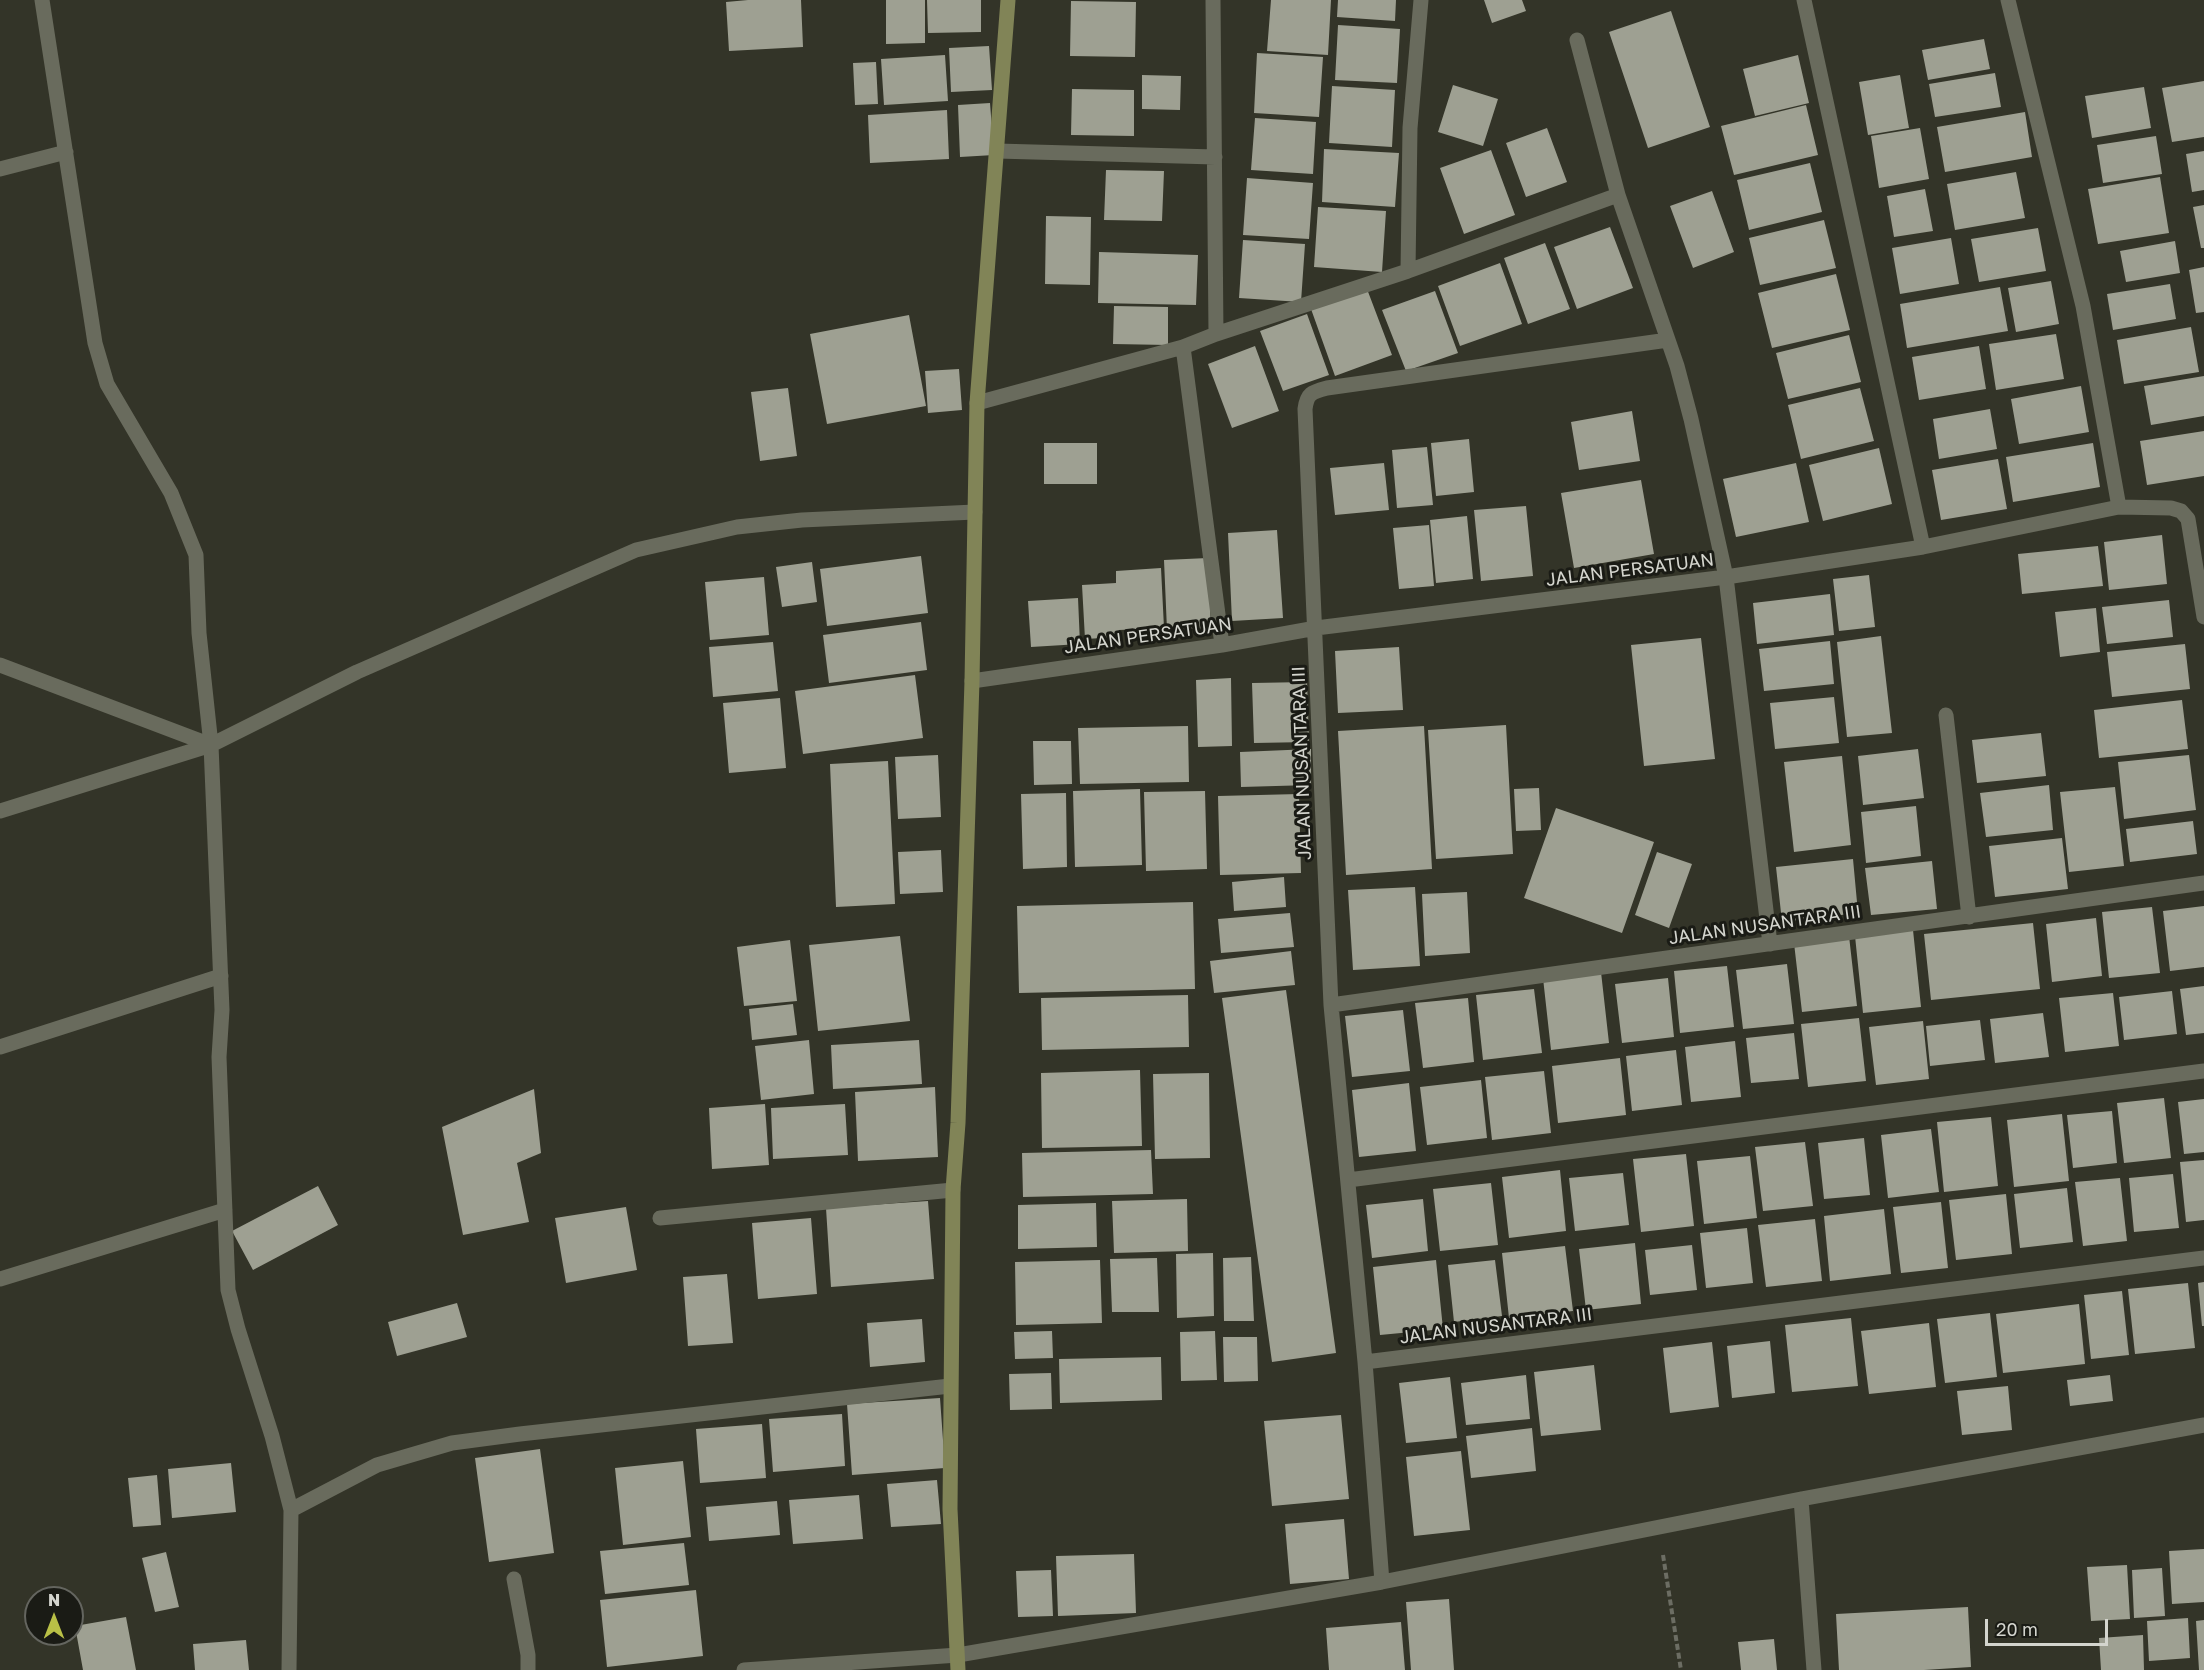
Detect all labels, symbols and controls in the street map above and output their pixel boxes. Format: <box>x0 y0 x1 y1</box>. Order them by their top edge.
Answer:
street label: JALAN PERSATUAN <box>1545 549 1715 591</box>
street label: JALAN PERSATUAN <box>1063 614 1233 658</box>
street label: JALAN NUSANTARA III <box>1288 666 1316 860</box>
street label: JALAN NUSANTARA III <box>1667 901 1863 949</box>
street label: JALAN NUSANTARA III <box>1398 1303 1594 1349</box>
north arrow <box>24 1586 84 1646</box>
text: N <box>48 1590 60 1610</box>
scale bar <box>1988 1607 2111 1645</box>
text: 20 m <box>1996 1618 2038 1640</box>

